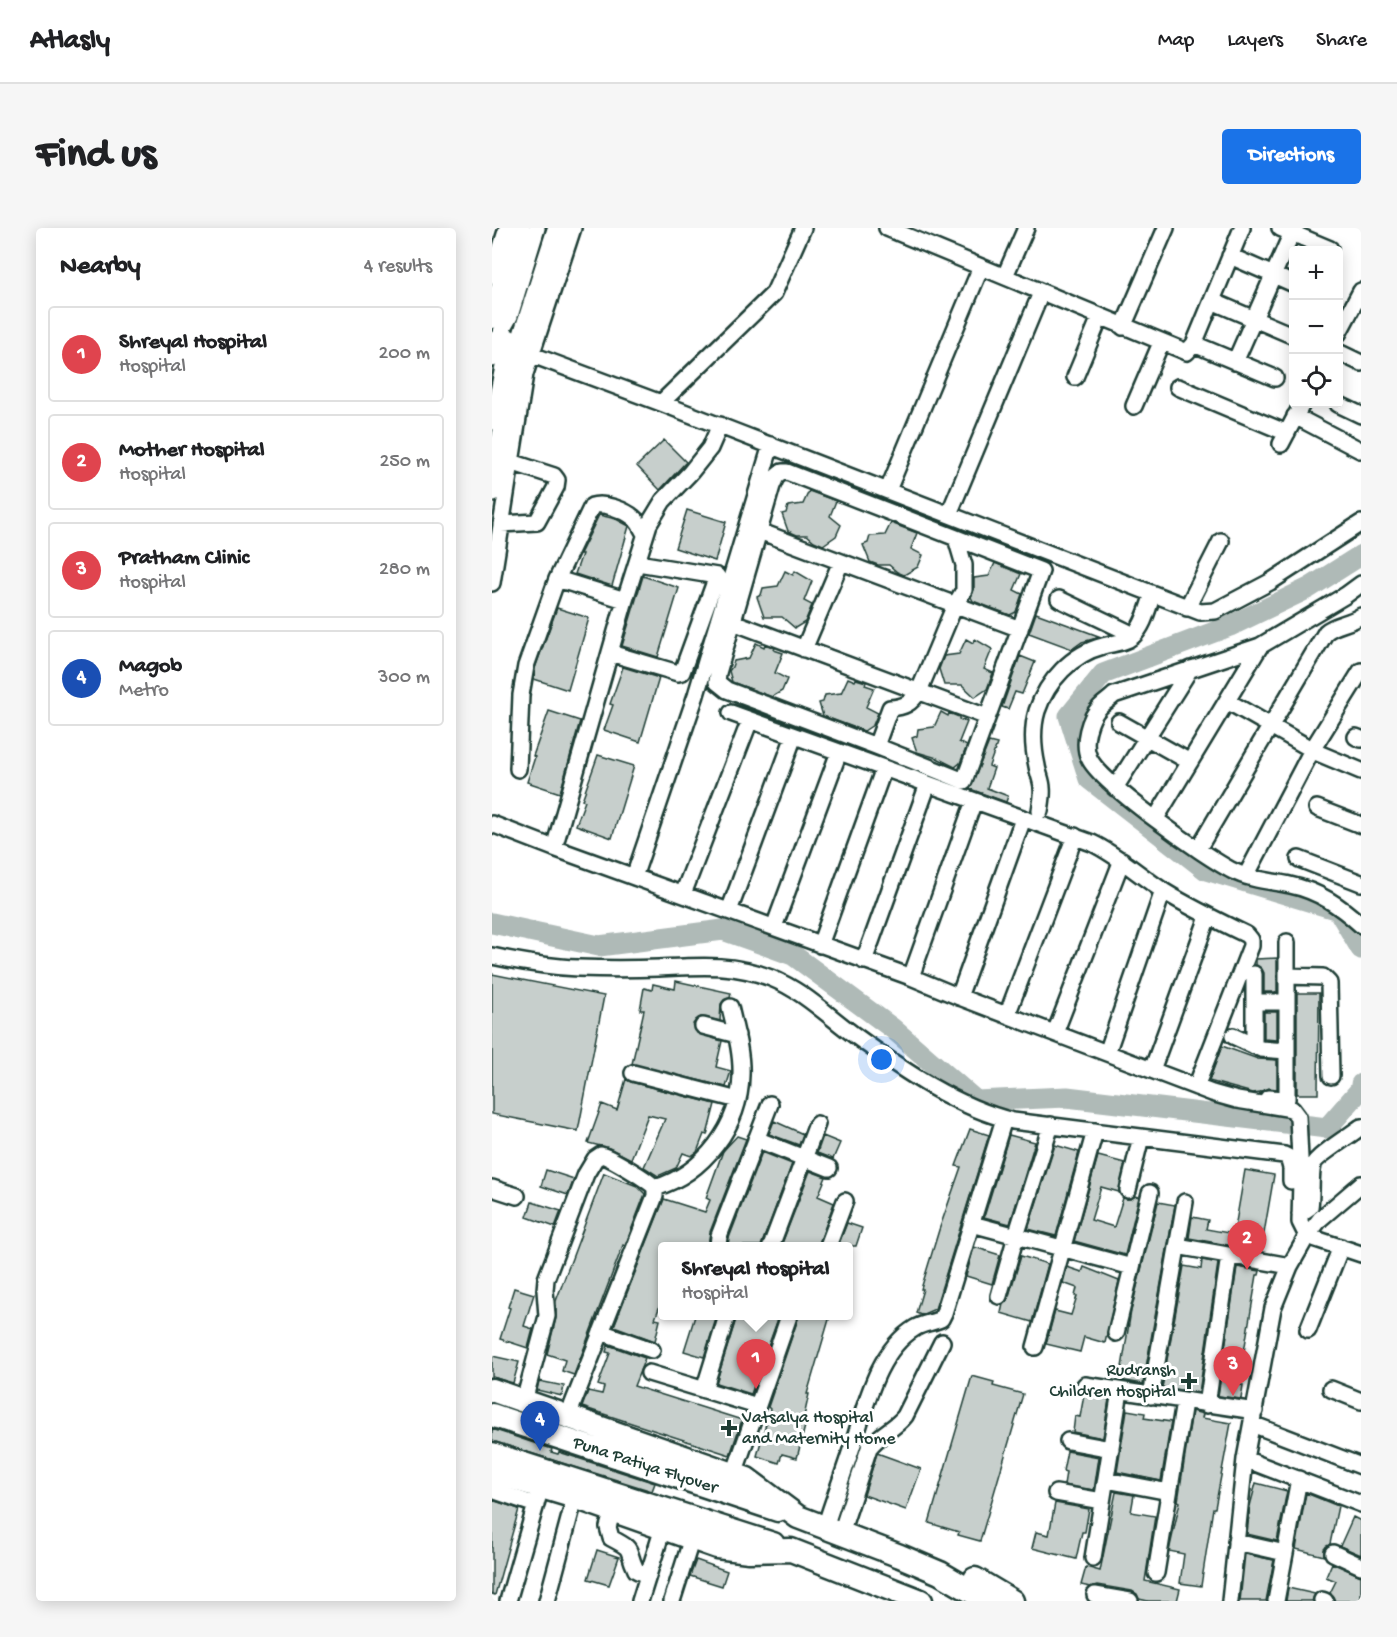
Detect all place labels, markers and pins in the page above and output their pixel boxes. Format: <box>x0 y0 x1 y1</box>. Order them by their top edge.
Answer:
pin: 2 <box>1228 1220 1266 1270</box>
pin: 1 <box>736 1340 776 1389</box>
pin: 3 <box>1214 1346 1252 1396</box>
place label: Rudransh Children Hospital <box>1049 1361 1176 1403</box>
marker: Rudransh Children Hospital <box>1180 1372 1198 1390</box>
pin: 4 <box>520 1402 560 1451</box>
place label: Vatsalya Hospital and Maternity Home <box>741 1408 896 1450</box>
marker: Vatsalya Hospital and Maternity Home <box>720 1419 738 1437</box>

